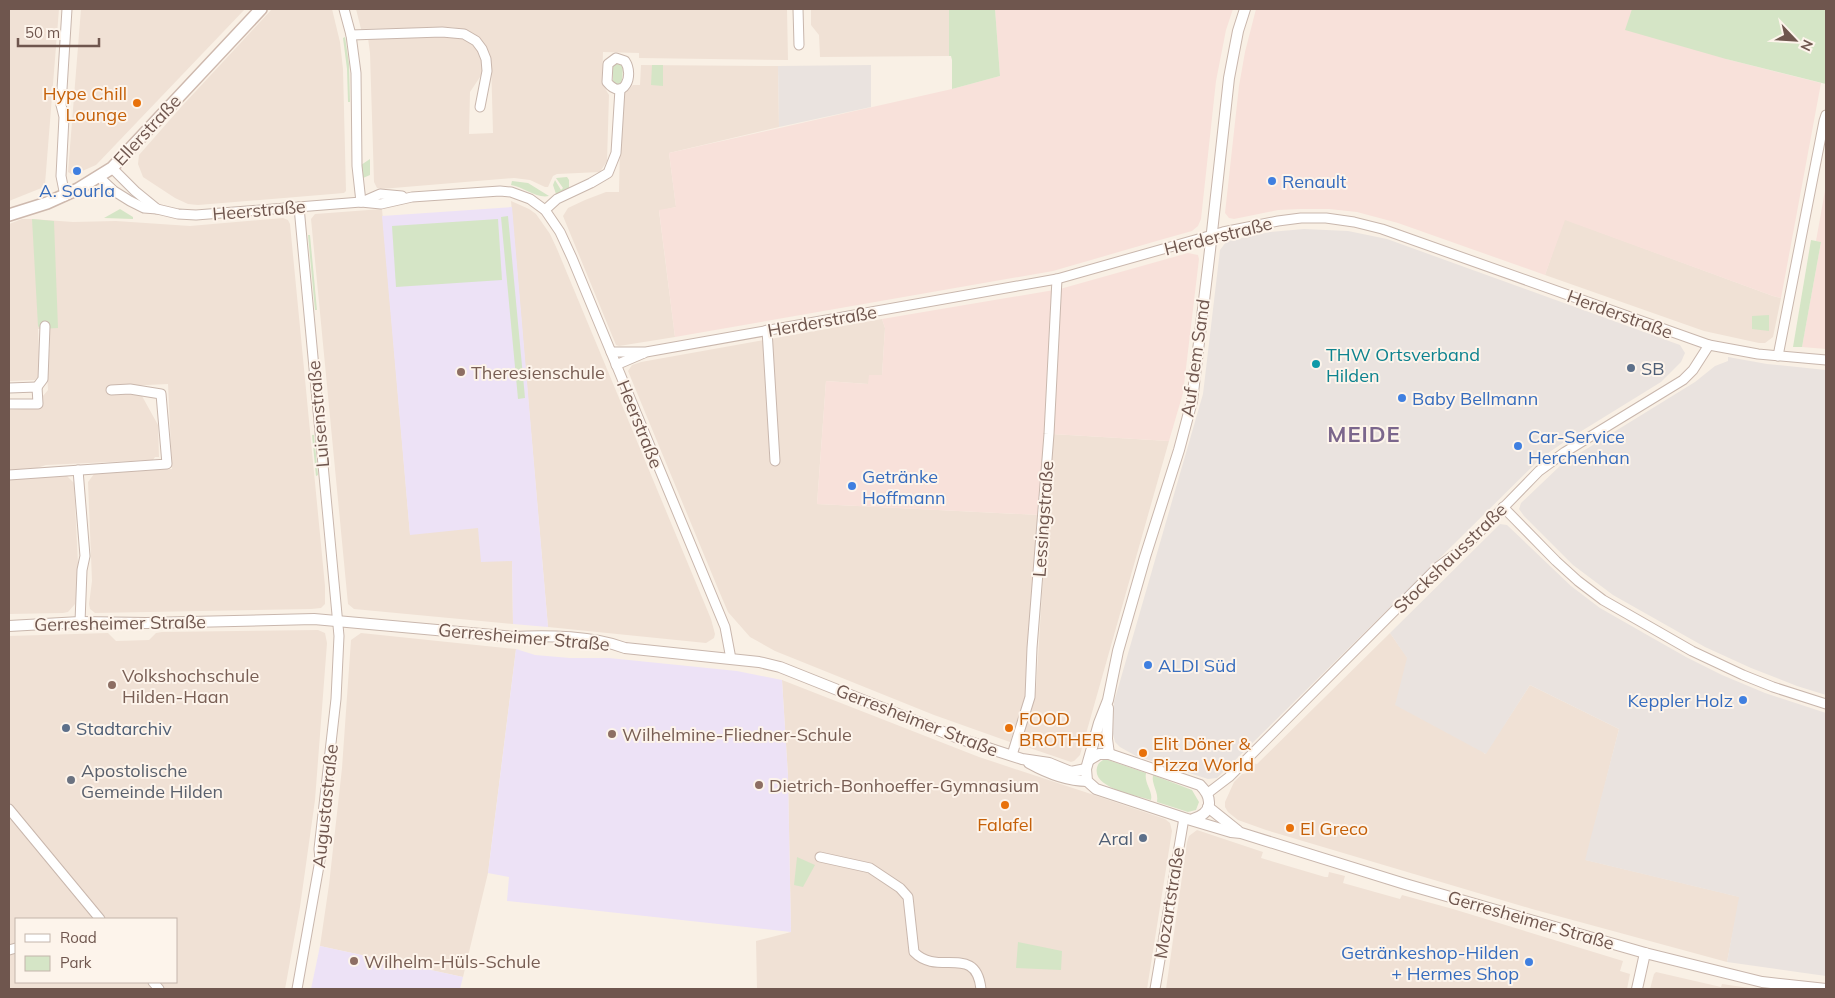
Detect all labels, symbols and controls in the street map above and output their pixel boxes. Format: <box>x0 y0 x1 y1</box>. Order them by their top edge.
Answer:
scale bar <box>18 15 99 47</box>
north arrow <box>1770 15 1820 65</box>
text: 50 m <box>25 23 60 42</box>
text: N <box>1796 37 1817 54</box>
place label: Hype Chill Lounge <box>43 82 127 126</box>
street label: Ellerstraße <box>108 90 186 170</box>
marker: Hype Chill Lounge <box>131 97 143 109</box>
marker: A. Sourla <box>71 165 83 177</box>
place label: Renault <box>1282 170 1346 193</box>
marker: Renault <box>1266 175 1278 187</box>
place label: A. Sourla <box>39 179 115 202</box>
street label: Heerstraße <box>211 194 307 226</box>
street label: Herderstraße <box>1162 211 1274 261</box>
street label: Herderstraße <box>1564 284 1676 344</box>
street label: Auf dem Sand <box>1175 298 1215 418</box>
street label: Herderstraße <box>766 300 878 342</box>
place label: THW Ortsverband Hilden <box>1326 343 1480 387</box>
place label: SB <box>1641 357 1664 380</box>
marker: THW Ortsverband Hilden <box>1310 358 1322 370</box>
street label: Luisenstraße <box>302 360 334 468</box>
place label: Theresienschule <box>471 361 605 384</box>
marker: SB <box>1625 362 1637 374</box>
marker: Theresienschule <box>455 366 467 378</box>
street label: Heerstraße <box>612 376 668 472</box>
place label: Baby Bellmann <box>1412 387 1538 410</box>
marker: Baby Bellmann <box>1396 392 1408 404</box>
district label: MEIDE <box>1327 420 1401 448</box>
place label: Car-Service Herchenhan <box>1528 425 1630 469</box>
marker: Car-Service Herchenhan <box>1512 440 1524 452</box>
street label: Lessingstraße <box>1027 460 1059 578</box>
place label: Getränke Hoffmann <box>862 465 946 509</box>
marker: Getränke Hoffmann <box>846 480 858 492</box>
street label: Stockshausstraße <box>1388 498 1512 618</box>
street label: Gerresheimer Straße <box>34 610 206 636</box>
street label: Gerresheimer Straße <box>437 618 611 656</box>
place label: ALDI Süd <box>1158 654 1236 677</box>
marker: ALDI Süd <box>1142 659 1154 671</box>
place label: Volkshochschule Hilden-Haan <box>122 664 259 708</box>
street label: Gerresheimer Straße <box>833 678 1001 762</box>
marker: Volkshochschule Hilden-Haan <box>106 679 118 691</box>
place label: Keppler Holz <box>1627 689 1733 712</box>
marker: Keppler Holz <box>1737 694 1749 706</box>
place label: FOOD BROTHER <box>1019 707 1104 751</box>
place label: Stadtarchiv <box>76 717 172 740</box>
marker: Stadtarchiv <box>60 722 72 734</box>
marker: FOOD BROTHER <box>1003 722 1015 734</box>
place label: Wilhelmine-Fliedner-Schule <box>622 723 852 746</box>
marker: Wilhelmine-Fliedner-Schule <box>606 728 618 740</box>
place label: Elit Döner & Pizza World <box>1153 732 1254 776</box>
street label: Augustastraße <box>307 743 343 869</box>
marker: Elit Döner & Pizza World <box>1137 747 1149 759</box>
place label: Apostolische Gemeinde Hilden <box>81 759 223 803</box>
marker: Apostolische Gemeinde Hilden <box>65 774 77 786</box>
place label: Dietrich-Bonhoeffer-Gymnasium <box>769 774 1039 797</box>
marker: Dietrich-Bonhoeffer-Gymnasium <box>753 779 765 791</box>
marker: Falafel <box>999 799 1011 811</box>
place label: Falafel <box>977 813 1033 836</box>
place label: El Greco <box>1300 817 1368 840</box>
marker: El Greco <box>1284 822 1296 834</box>
place label: Aral <box>1098 827 1133 850</box>
marker: Aral <box>1137 832 1149 844</box>
street label: Mozartstraße <box>1149 846 1189 960</box>
street label: Gerresheimer Straße <box>1445 885 1617 955</box>
legend <box>15 918 178 983</box>
text: Road <box>60 928 97 947</box>
place label: Getränkeshop-Hilden + Hermes Shop <box>1341 941 1519 985</box>
place label: Wilhelm-Hüls-Schule <box>364 950 541 973</box>
text: Park <box>60 953 92 972</box>
marker: Wilhelm-Hüls-Schule <box>348 955 360 967</box>
marker: Getränkeshop-Hilden + Hermes Shop <box>1523 956 1535 968</box>

